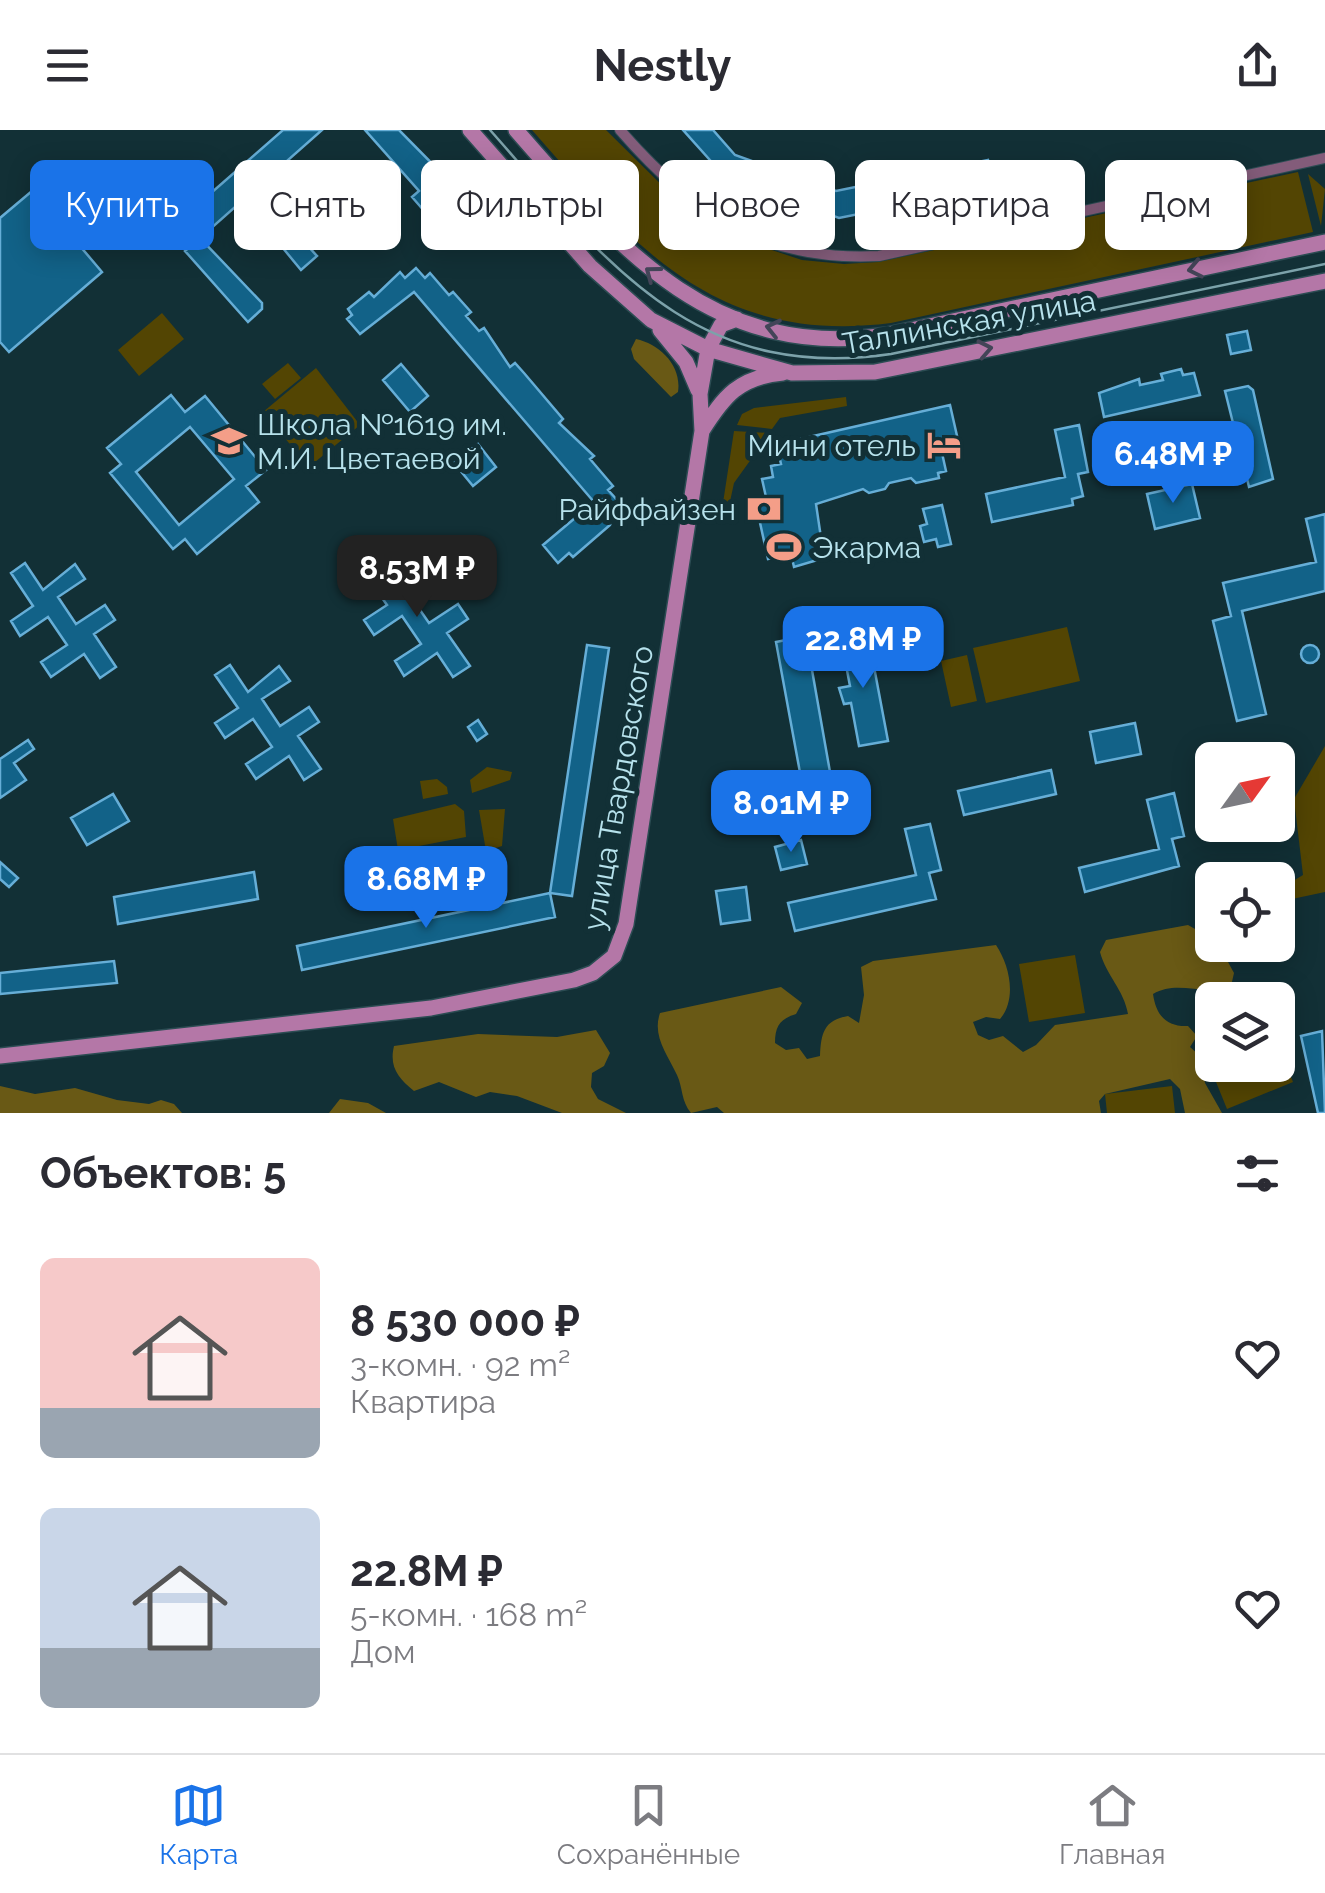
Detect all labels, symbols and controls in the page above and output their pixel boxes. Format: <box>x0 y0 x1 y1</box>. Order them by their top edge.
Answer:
icon: menu <box>40 38 95 93</box>
icon: share <box>1230 38 1285 93</box>
text: Nestly <box>593 39 732 92</box>
chip: Купить <box>30 160 214 250</box>
chip: Снять <box>234 160 401 250</box>
chip: Фильтры <box>421 160 639 250</box>
chip: Новое <box>659 160 835 250</box>
chip: Квартира <box>855 160 1085 250</box>
chip: Дом <box>1105 160 1247 250</box>
one-way arrow <box>1187 258 1204 279</box>
one-way arrow <box>645 267 663 284</box>
street label: Таллинская улица <box>840 282 1098 362</box>
one-way arrow <box>765 319 782 340</box>
one-way arrow <box>976 340 993 361</box>
place label: Школа №1619 им. М.И. Цветаевой <box>257 407 507 476</box>
pin: 6.48M ₽ <box>1081 421 1265 506</box>
school or university icon: Школа №1619 им. М.И. Цветаевой <box>210 422 248 460</box>
hotel icon: Мини отель <box>925 426 963 464</box>
place label: Мини отель <box>747 428 916 463</box>
text: 6.48M ₽ <box>1114 435 1232 472</box>
bank icon: Райффайзен <box>745 490 783 528</box>
place label: Райффайзен <box>558 492 736 527</box>
sports icon: Экарма <box>765 528 803 566</box>
place label: Экарма <box>812 530 921 565</box>
pin: 8.53M ₽ <box>325 535 509 620</box>
text: 8.53M ₽ <box>359 549 475 586</box>
pin: 22.8M ₽ <box>771 606 955 691</box>
text: 22.8M ₽ <box>805 620 921 657</box>
street label: улица Твардовского <box>576 643 660 933</box>
north arrow <box>1195 742 1295 842</box>
map controls <box>1195 742 1295 1082</box>
pin: 8.01M ₽ <box>699 770 883 855</box>
text: 8.01M ₽ <box>733 784 849 821</box>
pin: 8.68M ₽ <box>334 846 518 931</box>
text: 8.68M ₽ <box>366 860 486 897</box>
button: locate <box>1195 862 1295 962</box>
button: layers <box>1195 982 1295 1082</box>
icon: filters <box>1230 1146 1285 1201</box>
text: Объектов: 5 <box>40 1149 286 1198</box>
text: 8 530 000 ₽ <box>350 1297 580 1346</box>
icon: home <box>120 1298 240 1418</box>
icon: heart <box>1230 1331 1285 1386</box>
text: 3-комн. · 92 m² <box>350 1346 570 1383</box>
text: Квартира <box>350 1383 496 1420</box>
text: 22.8M ₽ <box>350 1547 503 1596</box>
icon: home <box>120 1548 240 1668</box>
icon: heart <box>1230 1581 1285 1636</box>
text: 5-комн. · 168 m² <box>350 1596 587 1633</box>
text: Дом <box>350 1633 415 1670</box>
tab: Карта <box>159 1778 238 1871</box>
tab: Сохранённые <box>557 1778 740 1871</box>
tab: Главная <box>1059 1778 1166 1871</box>

